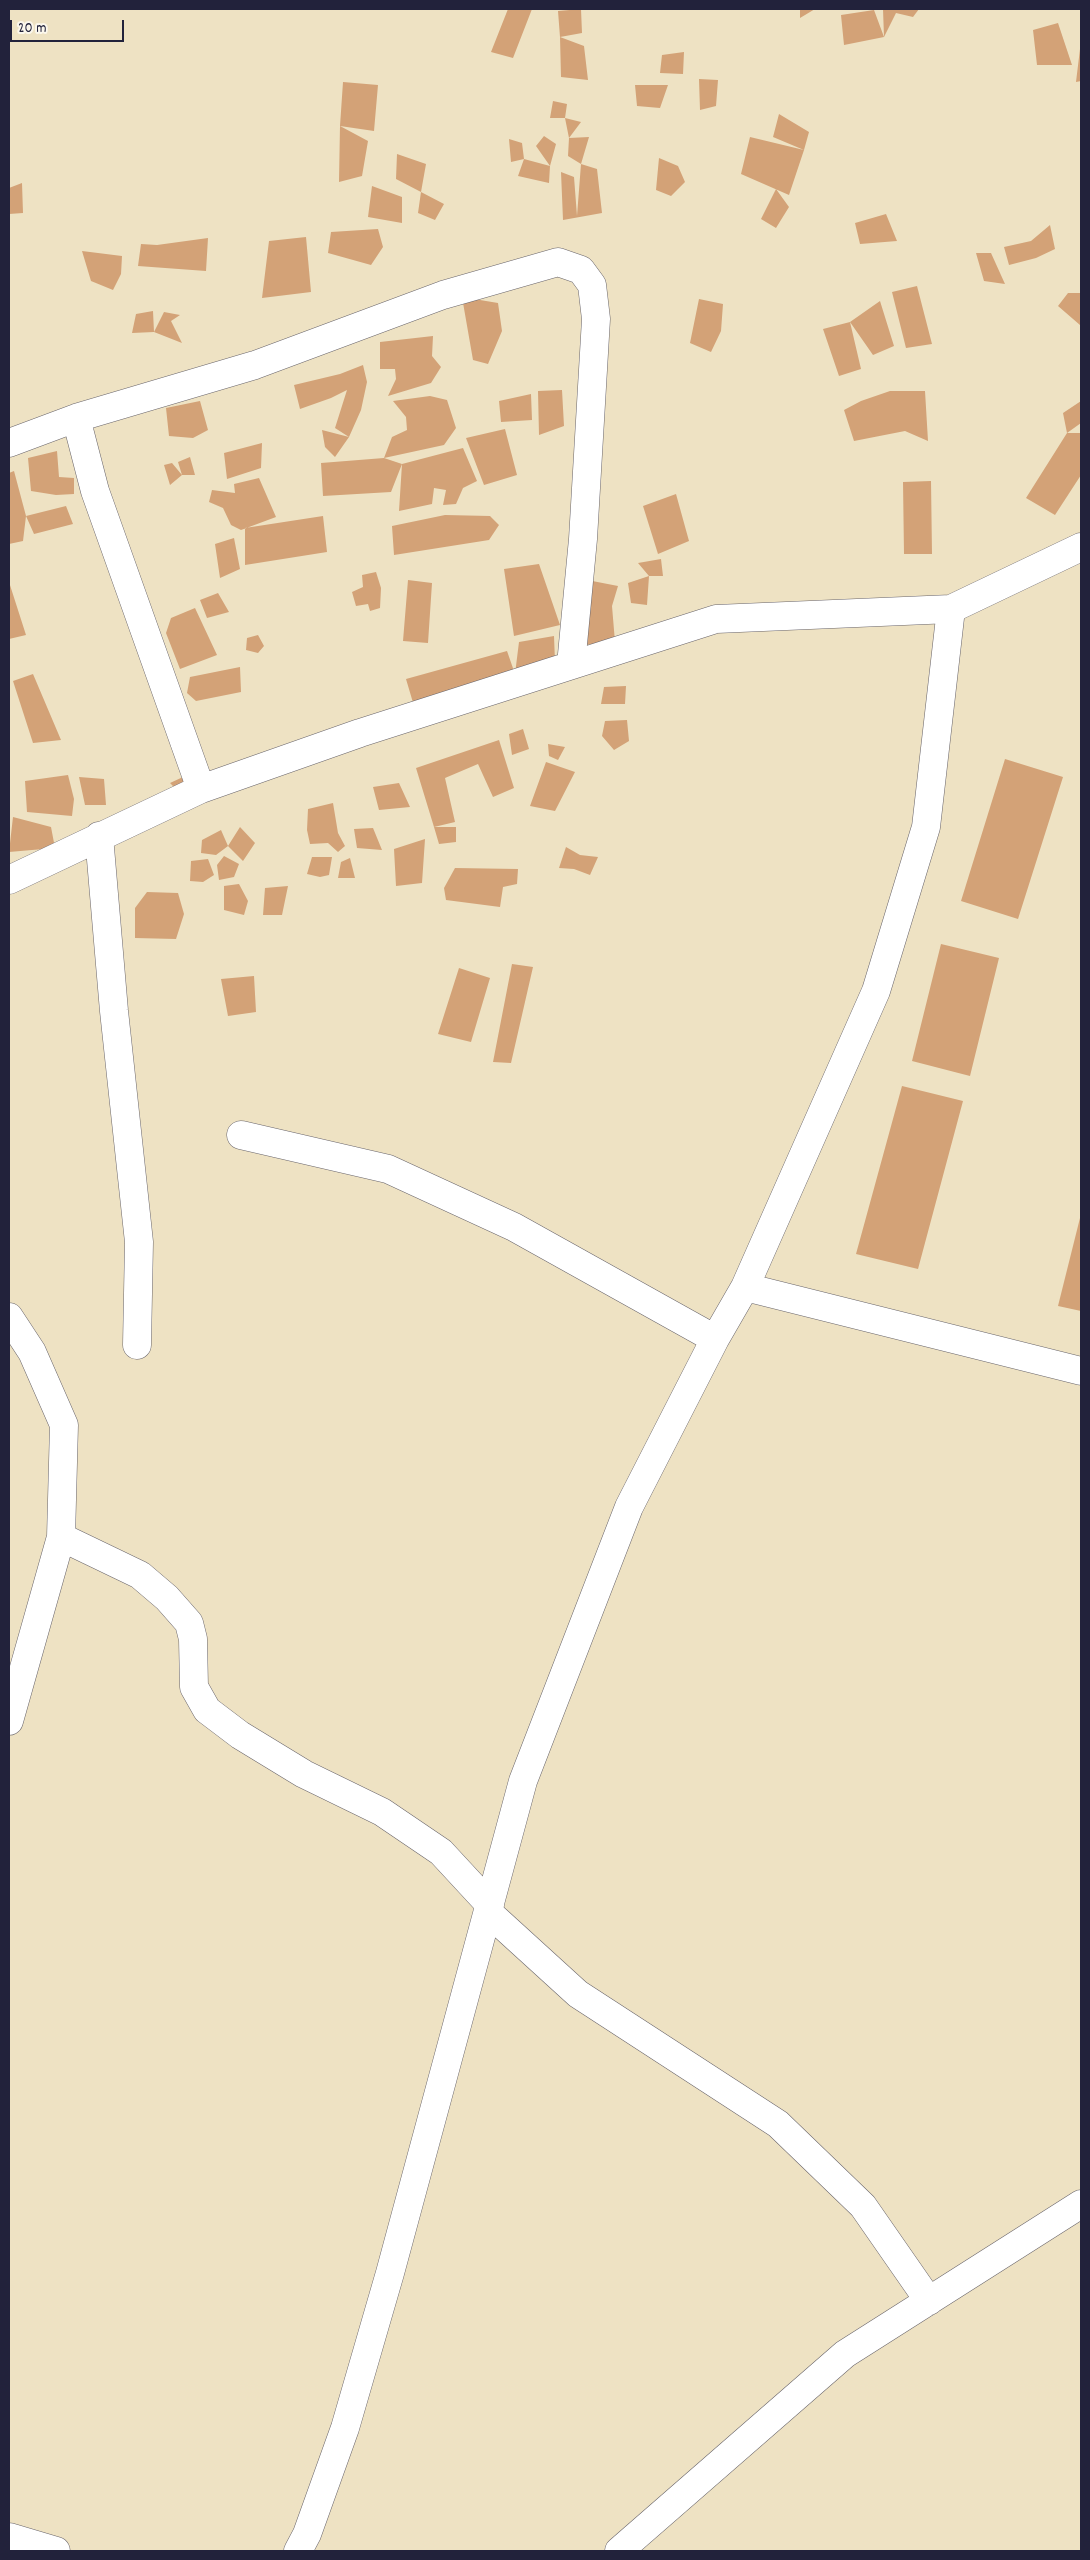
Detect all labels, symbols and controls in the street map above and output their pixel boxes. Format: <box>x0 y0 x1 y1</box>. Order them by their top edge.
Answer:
scale bar <box>12 10 126 42</box>
text: 20 m <box>18 18 46 40</box>

